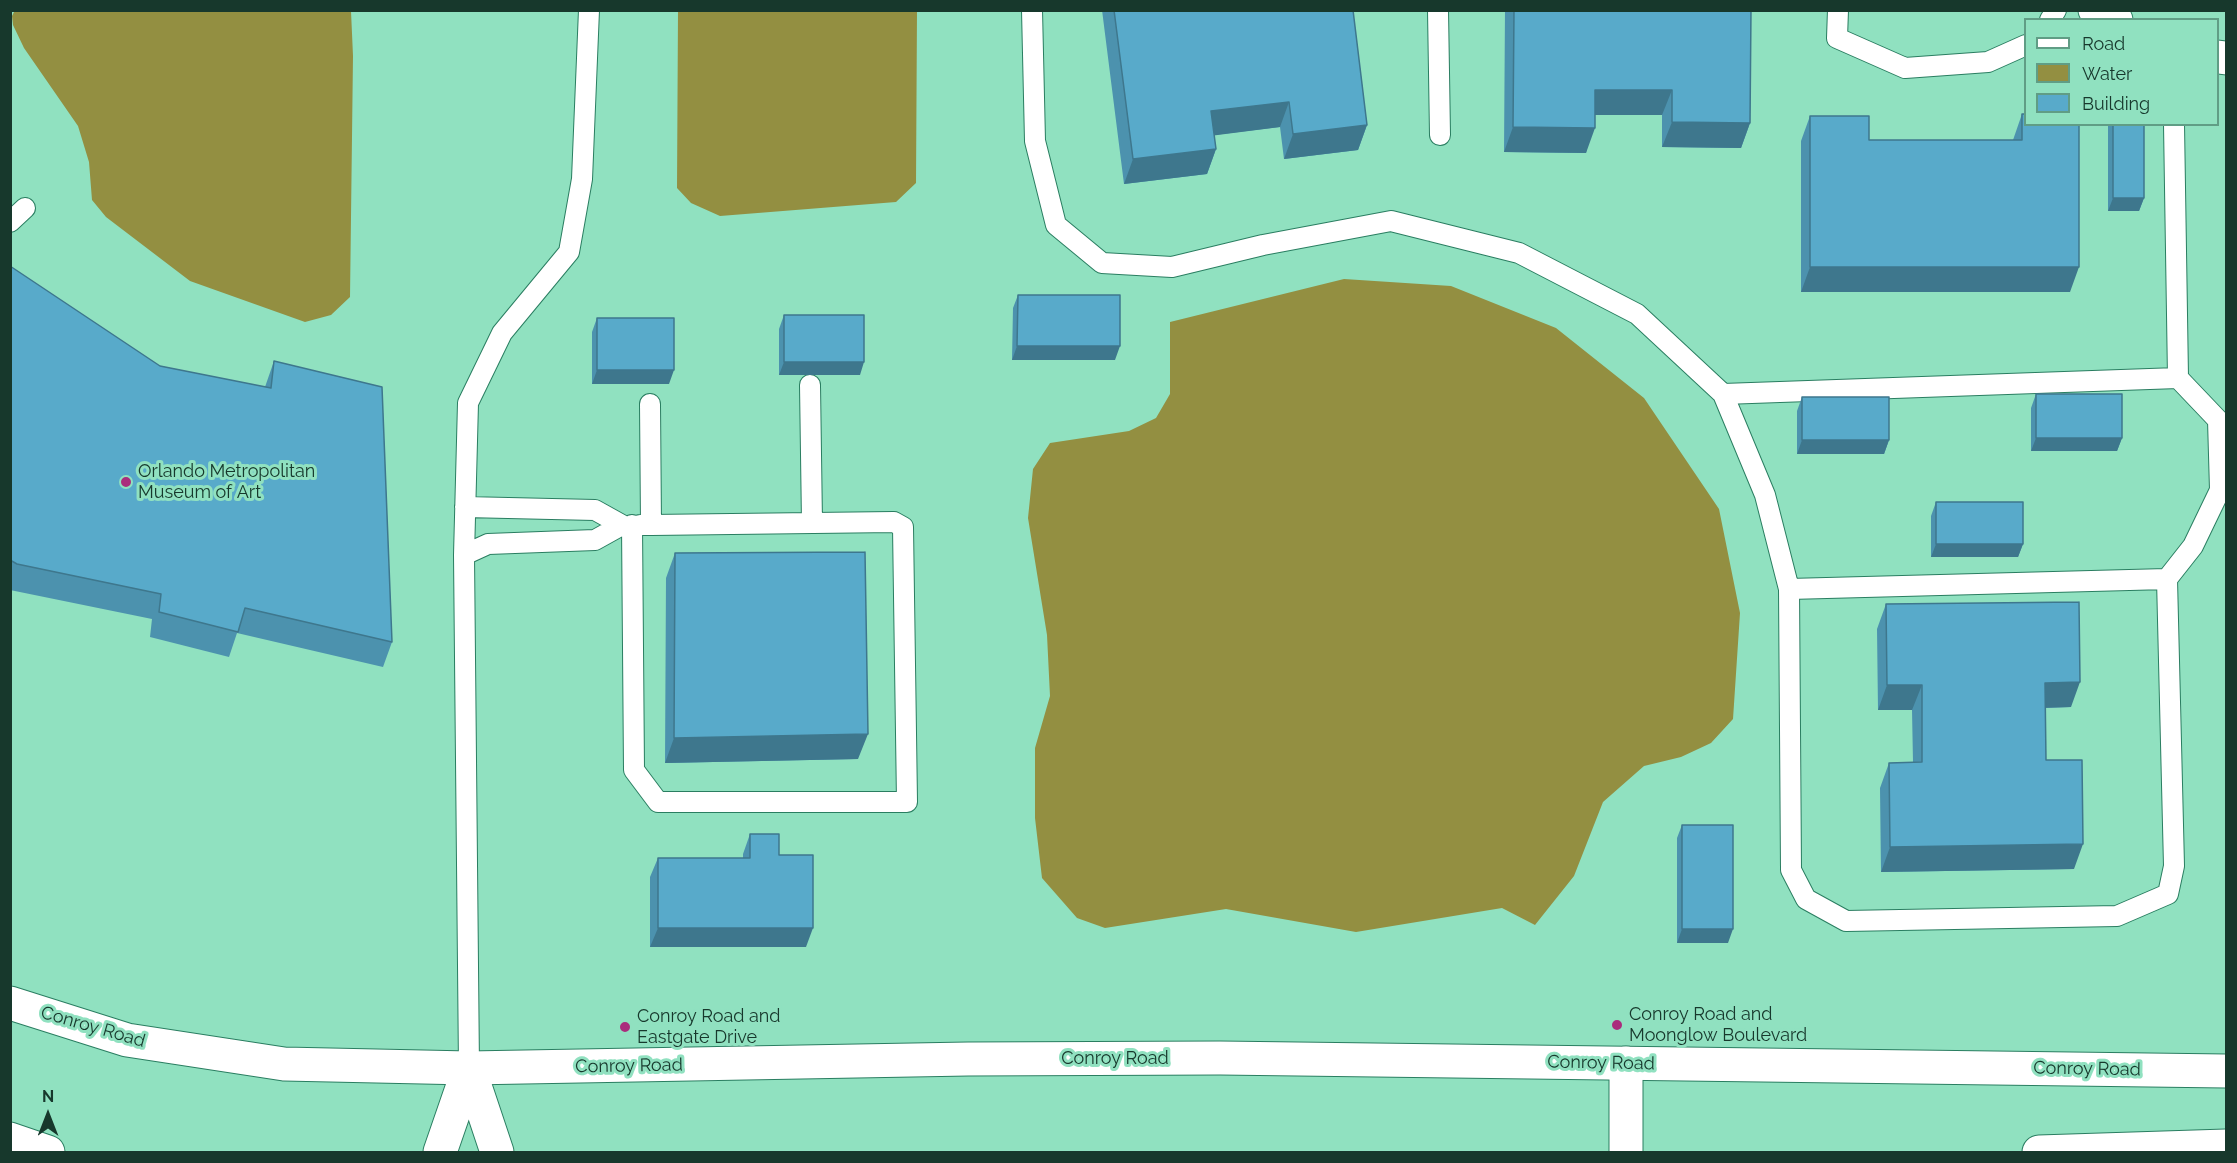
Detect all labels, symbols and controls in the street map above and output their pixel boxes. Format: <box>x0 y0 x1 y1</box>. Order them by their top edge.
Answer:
legend <box>2024 18 2219 126</box>
text: Road <box>2082 33 2125 54</box>
text: Water <box>2082 63 2132 84</box>
text: Building <box>2082 93 2150 114</box>
place label: Orlando Metropolitan Museum of Art <box>138 461 315 504</box>
marker: Orlando Metropolitan Museum of Art <box>119 475 133 489</box>
street label: Conroy Road <box>38 1002 148 1052</box>
place label: Conroy Road and Moonglow Boulevard <box>1629 1004 1807 1046</box>
place label: Conroy Road and Eastgate Drive <box>637 1006 781 1048</box>
marker: Conroy Road and Moonglow Boulevard <box>1610 1018 1624 1032</box>
marker: Conroy Road and Eastgate Drive <box>618 1020 632 1034</box>
street label: Conroy Road <box>1061 1048 1169 1070</box>
street label: Conroy Road <box>1547 1051 1655 1075</box>
street label: Conroy Road <box>575 1054 683 1078</box>
street label: Conroy Road <box>2033 1057 2141 1081</box>
north arrow <box>18 1085 78 1145</box>
text: N <box>42 1087 54 1106</box>

